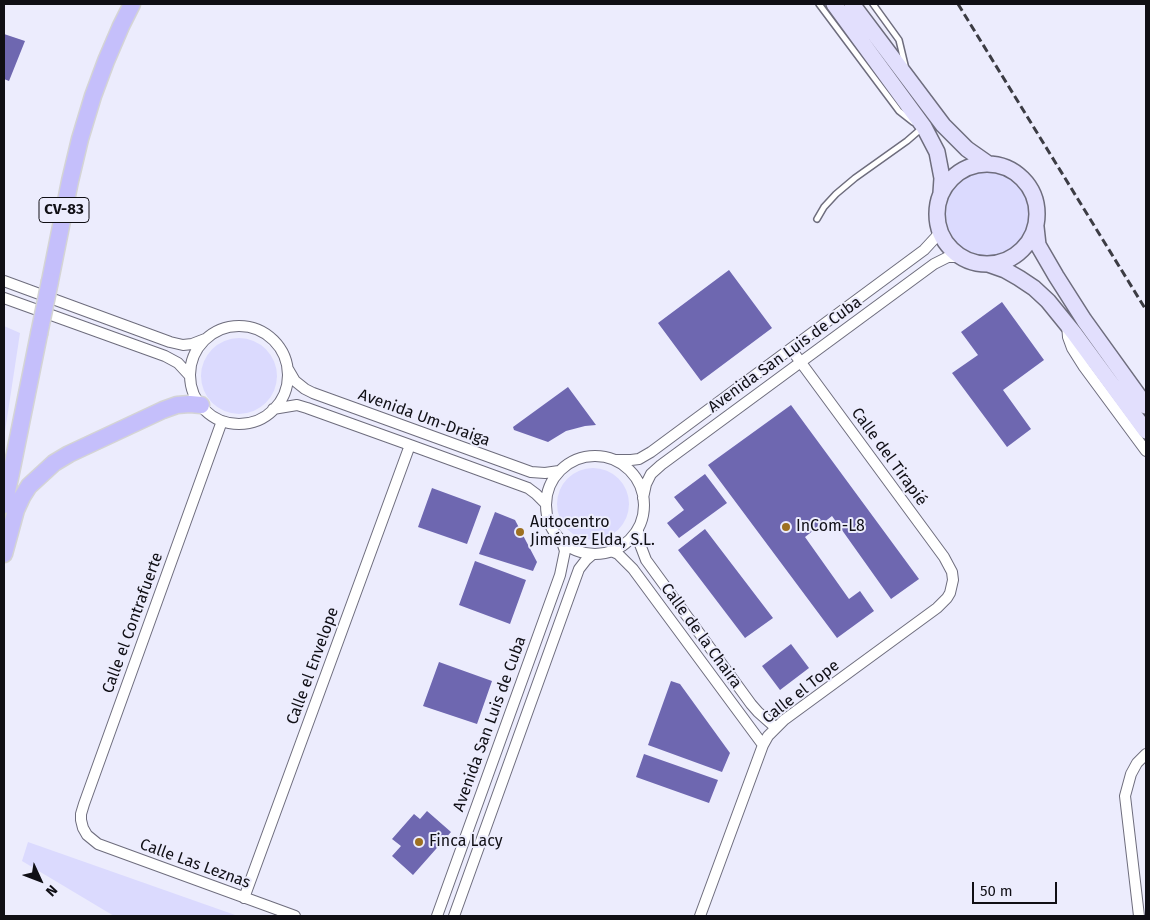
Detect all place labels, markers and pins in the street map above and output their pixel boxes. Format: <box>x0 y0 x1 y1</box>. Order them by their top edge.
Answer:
place label: Autocentro Jiménez Elda, S.L. <box>530 513 655 551</box>
place label: InCom-L8 <box>796 517 865 537</box>
marker: InCom-L8 <box>780 521 792 533</box>
marker: Autocentro Jiménez Elda, S.L. <box>514 526 526 538</box>
place label: Finca Lacy <box>429 832 503 852</box>
marker: Finca Lacy <box>413 836 425 848</box>

